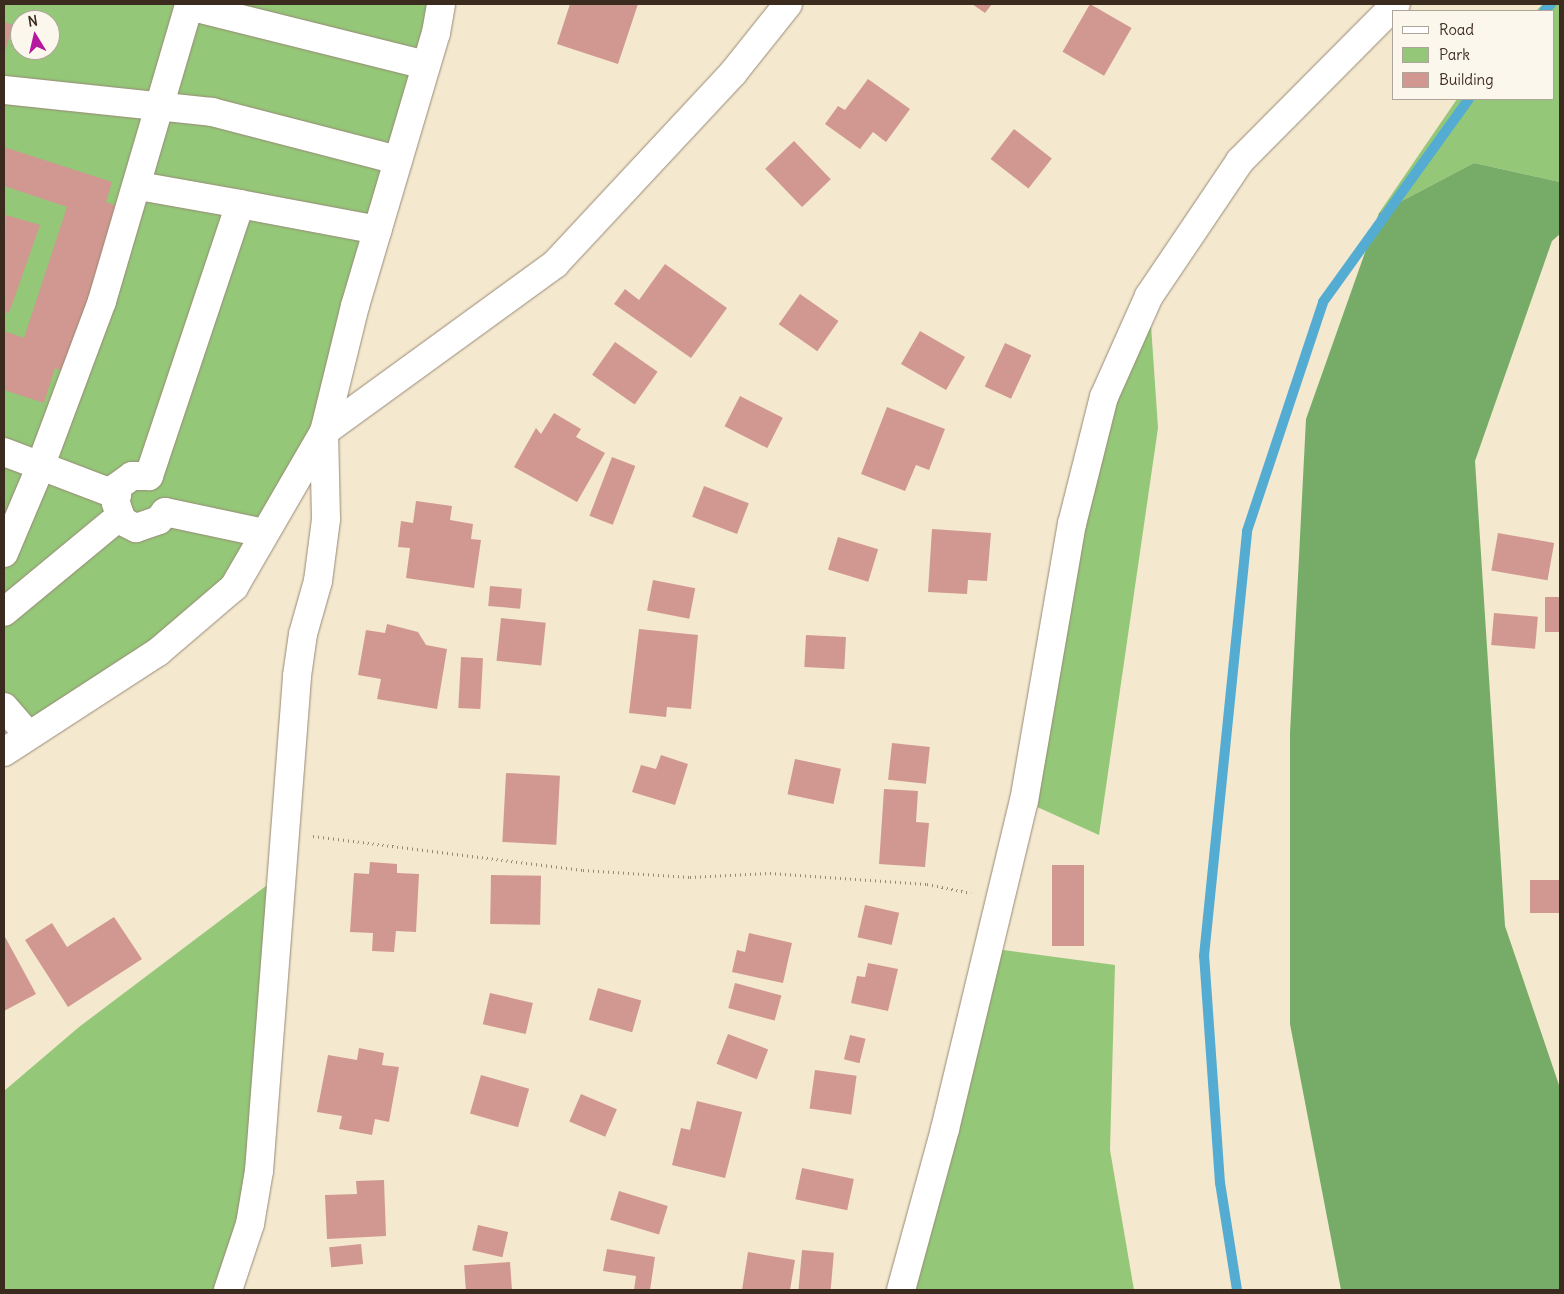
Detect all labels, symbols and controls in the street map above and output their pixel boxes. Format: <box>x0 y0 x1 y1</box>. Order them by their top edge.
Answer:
north arrow <box>10 10 60 60</box>
legend <box>1392 10 1554 100</box>
text: N <box>27 12 39 31</box>
text: Road <box>1439 20 1474 39</box>
text: Park <box>1439 45 1470 64</box>
text: Building <box>1439 70 1494 89</box>

